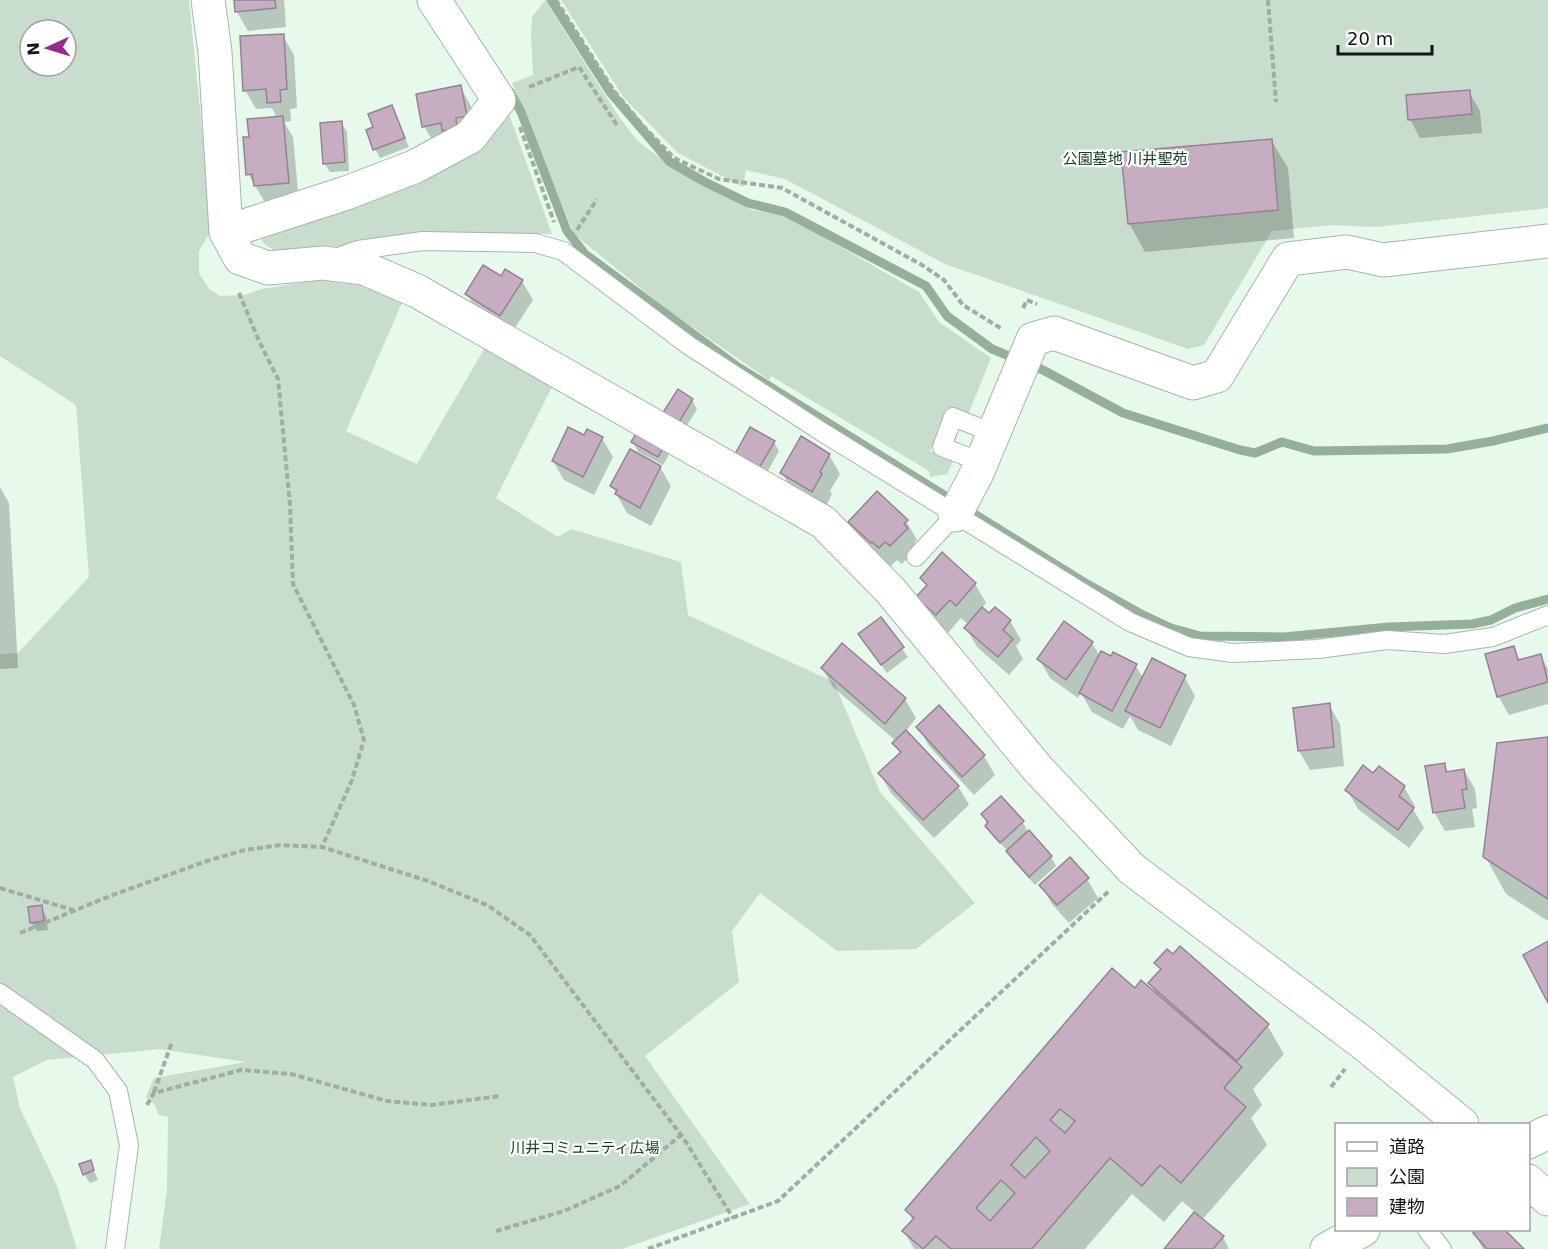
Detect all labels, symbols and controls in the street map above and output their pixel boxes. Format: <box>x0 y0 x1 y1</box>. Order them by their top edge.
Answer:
north arrow <box>18 18 78 78</box>
scale bar <box>1338 18 1432 56</box>
text: 20 m <box>1347 28 1393 49</box>
text: N <box>24 42 43 56</box>
park label: 公園墓地 川井聖苑 <box>1063 150 1187 168</box>
legend <box>1335 1123 1530 1231</box>
text: 道路 <box>1389 1136 1425 1157</box>
park label: 川井コミュニティ広場 <box>510 1139 660 1157</box>
text: 公園 <box>1389 1166 1425 1187</box>
text: 建物 <box>1389 1196 1425 1217</box>

